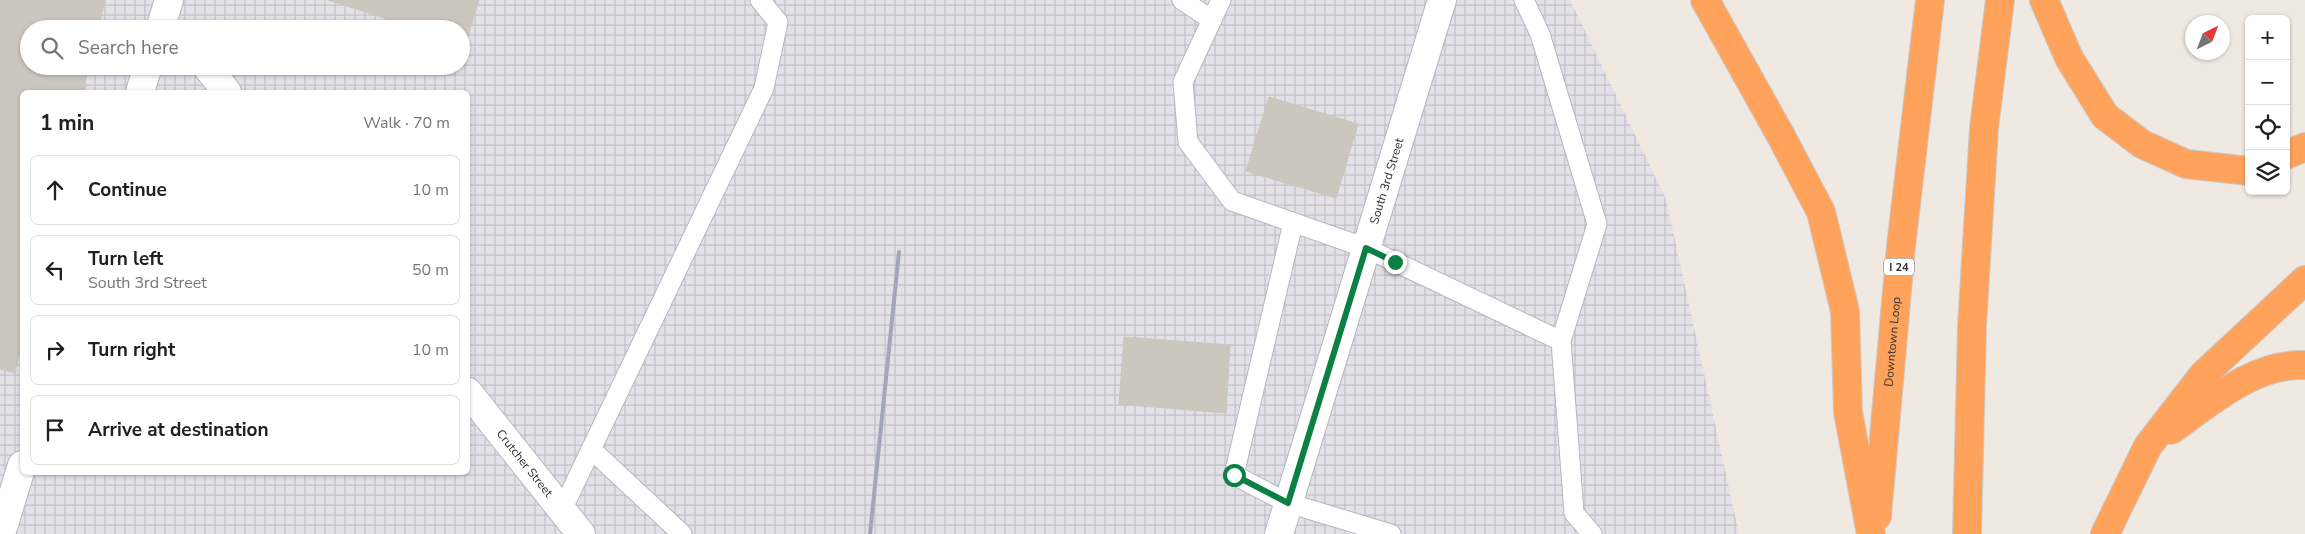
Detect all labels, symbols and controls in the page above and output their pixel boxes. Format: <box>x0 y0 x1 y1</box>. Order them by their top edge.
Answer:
north arrow <box>2185 15 2230 60</box>
map controls <box>2245 15 2290 195</box>
button: + <box>2245 15 2290 60</box>
search box <box>20 20 470 75</box>
icon: search <box>38 34 66 62</box>
text: Search here <box>78 35 179 61</box>
button: − <box>2245 60 2290 105</box>
button: locate <box>2245 105 2290 150</box>
text: 1 min <box>40 109 94 137</box>
text: Walk · 70 m <box>363 112 450 134</box>
street label: South 3rd Street <box>1366 135 1408 226</box>
button: layers <box>2245 150 2290 195</box>
icon: ahead <box>41 176 69 204</box>
text: Continue <box>88 177 167 203</box>
text: 10 m <box>412 179 449 201</box>
text: Turn left <box>88 246 163 272</box>
route end <box>1384 251 1407 274</box>
icon: left <box>41 256 69 284</box>
road number: I 24 <box>1884 258 1914 276</box>
text: 50 m <box>412 259 449 281</box>
text: South 3rd Street <box>88 272 207 294</box>
street label: Downtown Loop <box>1881 296 1904 387</box>
icon: right <box>41 336 69 364</box>
text: Turn right <box>88 337 175 363</box>
text: 10 m <box>412 339 449 361</box>
icon: arrive <box>41 416 69 444</box>
text: Arrive at destination <box>88 417 269 443</box>
street label: Crutcher Street <box>493 426 557 501</box>
route start <box>1223 464 1246 487</box>

